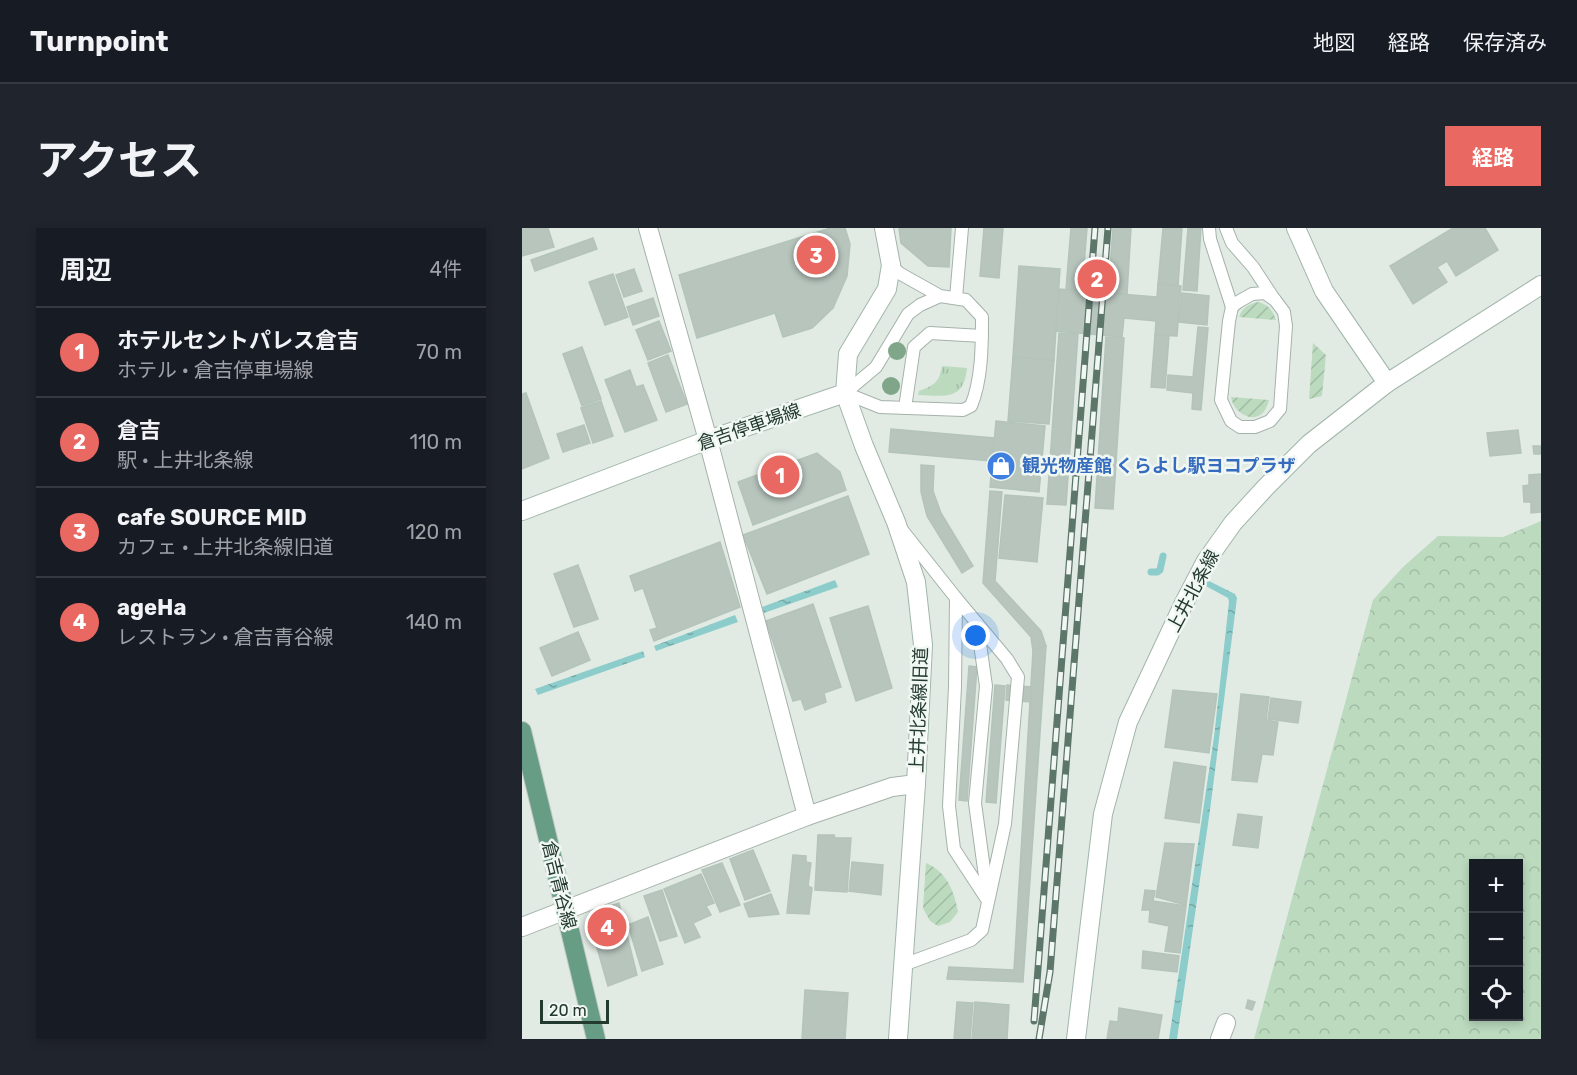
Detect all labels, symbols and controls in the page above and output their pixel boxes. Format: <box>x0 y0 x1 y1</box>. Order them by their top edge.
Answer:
text: Turnpoint <box>30 25 169 58</box>
text: 地図 <box>1313 30 1355 55</box>
text: 経路 <box>1388 30 1430 55</box>
text: 保存済み <box>1463 30 1547 55</box>
button: 経路 <box>1445 126 1541 186</box>
text: アクセス <box>36 136 202 186</box>
pin: 3 <box>796 232 836 278</box>
text: 周辺 <box>60 255 112 286</box>
pin: 2 <box>1078 256 1116 302</box>
text: 4件 <box>430 257 462 281</box>
text: ホテルセントパレス倉吉 <box>117 327 359 354</box>
text: 1 <box>75 340 84 364</box>
text: 70 m <box>416 340 462 364</box>
text: ホテル · 倉吉停車場線 <box>117 358 313 382</box>
street label: 倉吉停車場線 <box>694 399 804 455</box>
text: 倉吉 <box>117 417 161 444</box>
text: 2 <box>73 430 86 454</box>
text: 110 m <box>410 430 462 454</box>
text: 駅 · 上井北条線 <box>117 448 253 472</box>
shop icon: 観光物産館 くらよし駅ヨコプラザ <box>985 450 1017 482</box>
pin: 1 <box>760 452 800 498</box>
place label: 観光物産館 くらよし駅ヨコプラザ <box>1022 455 1296 477</box>
text: cafe SOURCE MID <box>117 504 307 531</box>
text: 3 <box>73 520 86 544</box>
text: 120 m <box>406 520 462 544</box>
text: カフェ · 上井北条線旧道 <box>117 535 333 559</box>
street label: 上井北条線 <box>1162 546 1224 636</box>
text: ageHa <box>117 594 186 621</box>
text: 4 <box>73 610 86 634</box>
text: 140 m <box>406 610 462 634</box>
your location <box>961 621 990 650</box>
text: レストラン · 倉吉青谷線 <box>117 625 333 649</box>
street label: 上井北条線旧道 <box>906 647 932 773</box>
street label: 倉吉青谷線 <box>537 839 581 931</box>
map controls <box>1469 859 1523 1021</box>
button: + <box>1469 859 1523 913</box>
pin: 4 <box>588 904 626 950</box>
button: − <box>1469 913 1523 967</box>
button: locate <box>1469 967 1523 1021</box>
scale bar <box>540 997 609 1024</box>
text: 20 m <box>549 1001 587 1020</box>

